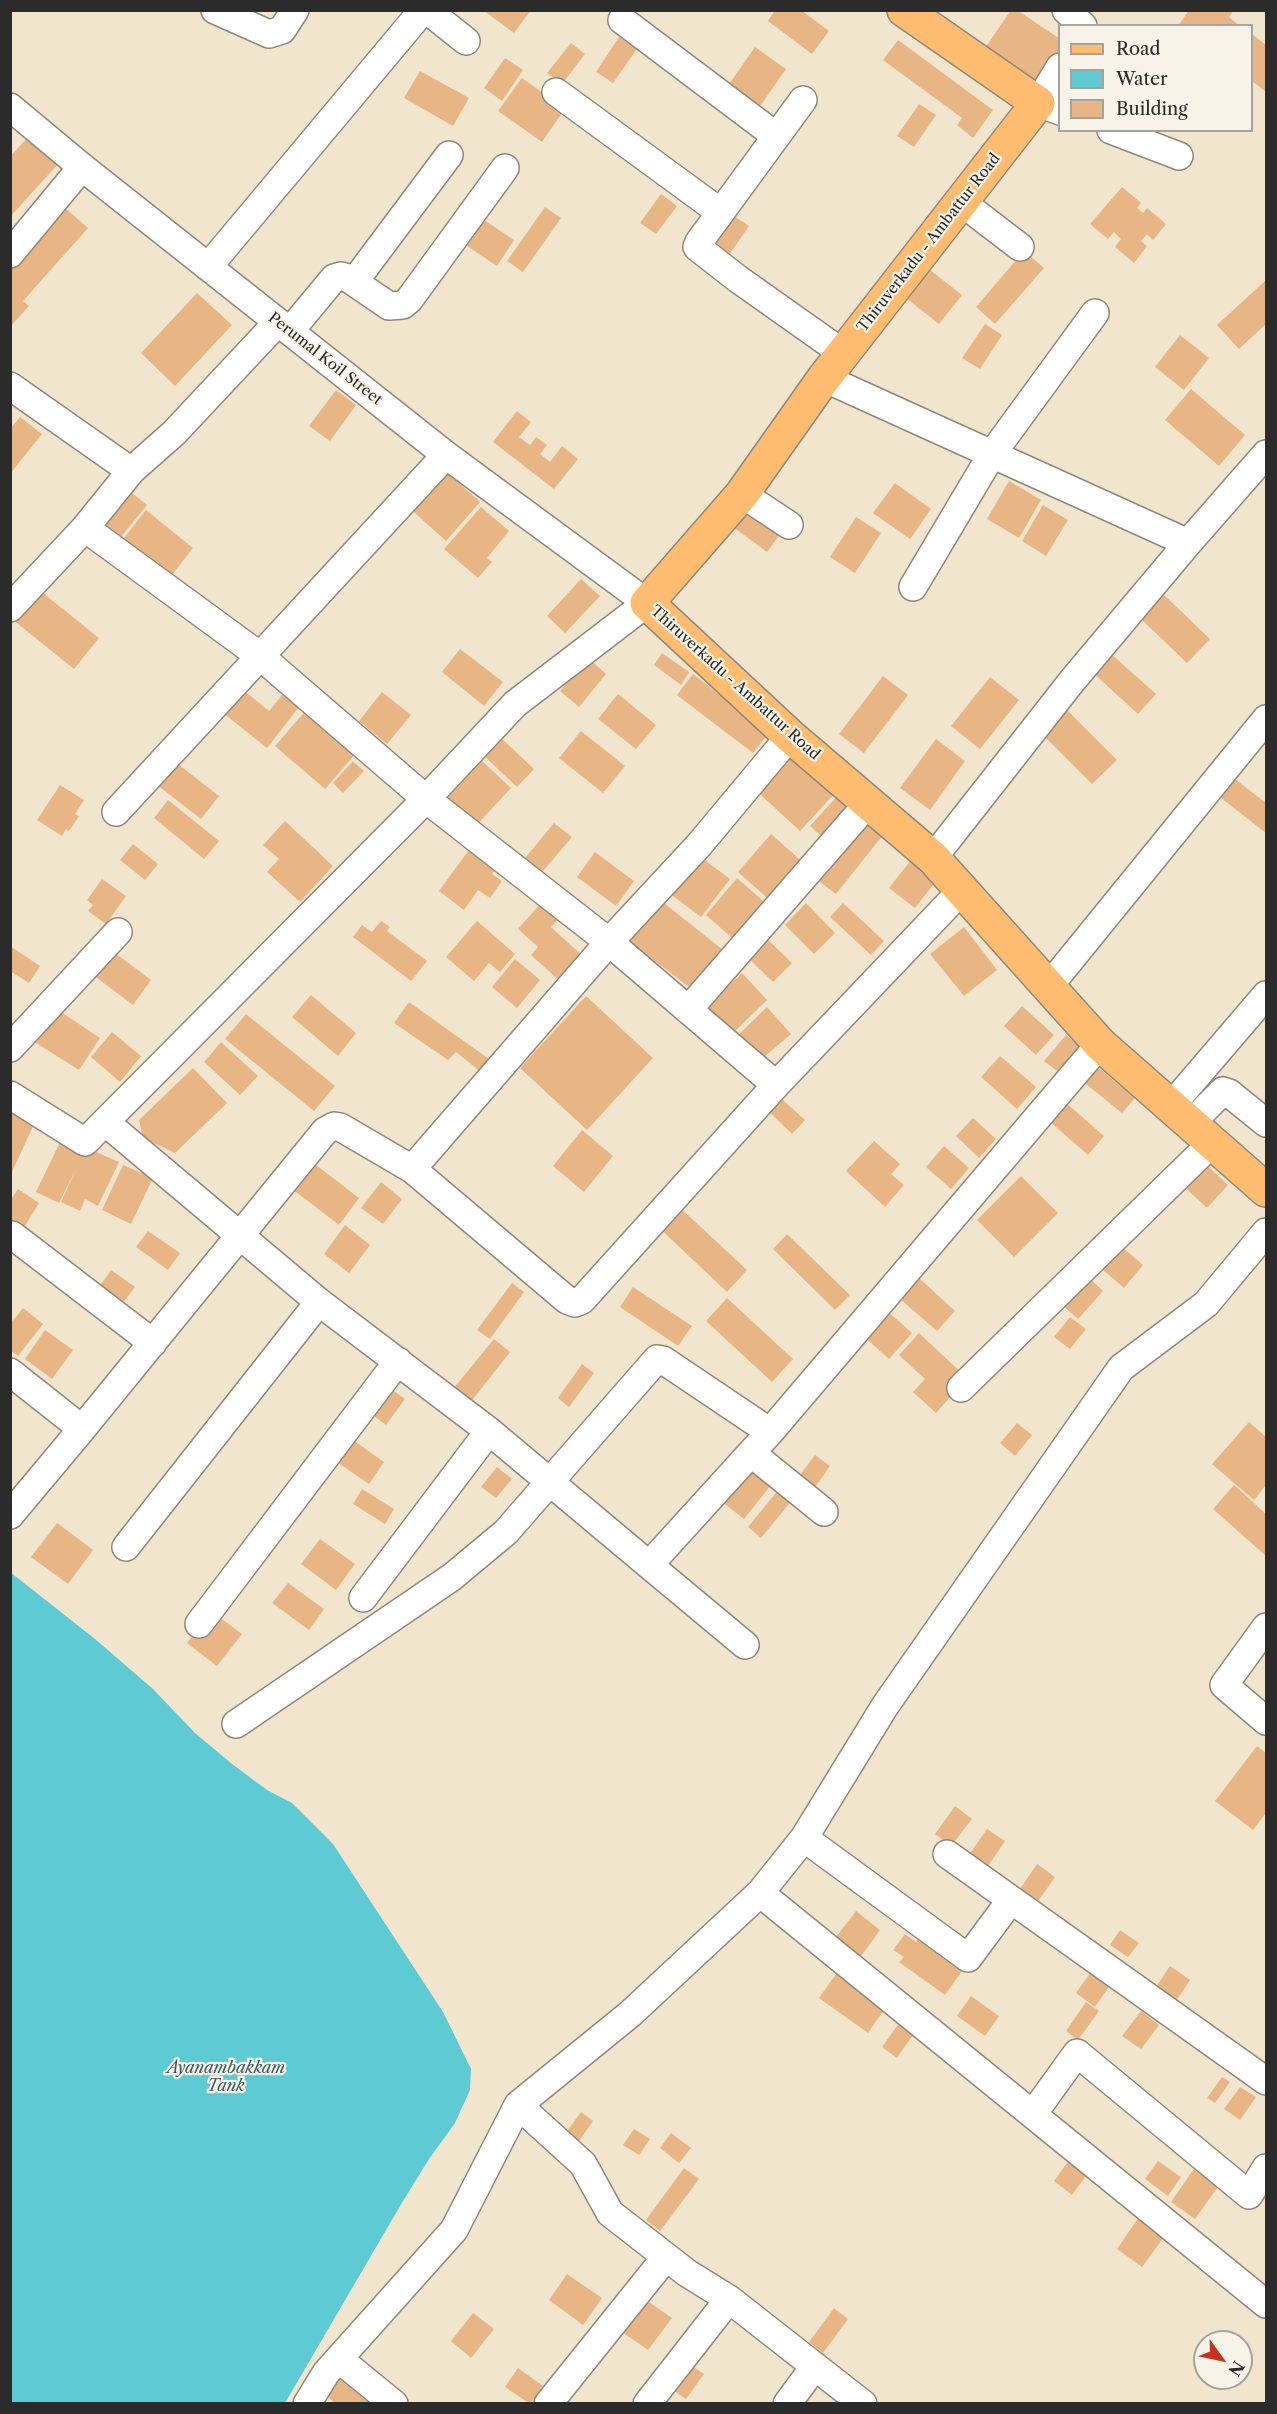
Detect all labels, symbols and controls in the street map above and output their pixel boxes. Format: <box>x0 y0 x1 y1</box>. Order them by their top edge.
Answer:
legend <box>1058 24 1253 132</box>
text: Road <box>1116 38 1161 60</box>
text: Water <box>1116 68 1168 90</box>
text: Building <box>1116 98 1188 120</box>
street label: Thiruverkadu - Ambattur Road <box>854 150 1004 336</box>
street label: Perumal Koil Street <box>264 309 386 409</box>
street label: Thiruverkadu - Ambattur Road <box>647 602 823 764</box>
water label: Ayanambakkam Tank <box>167 2058 285 2096</box>
north arrow <box>1193 2330 1253 2390</box>
text: N <box>1224 2357 1249 2380</box>

